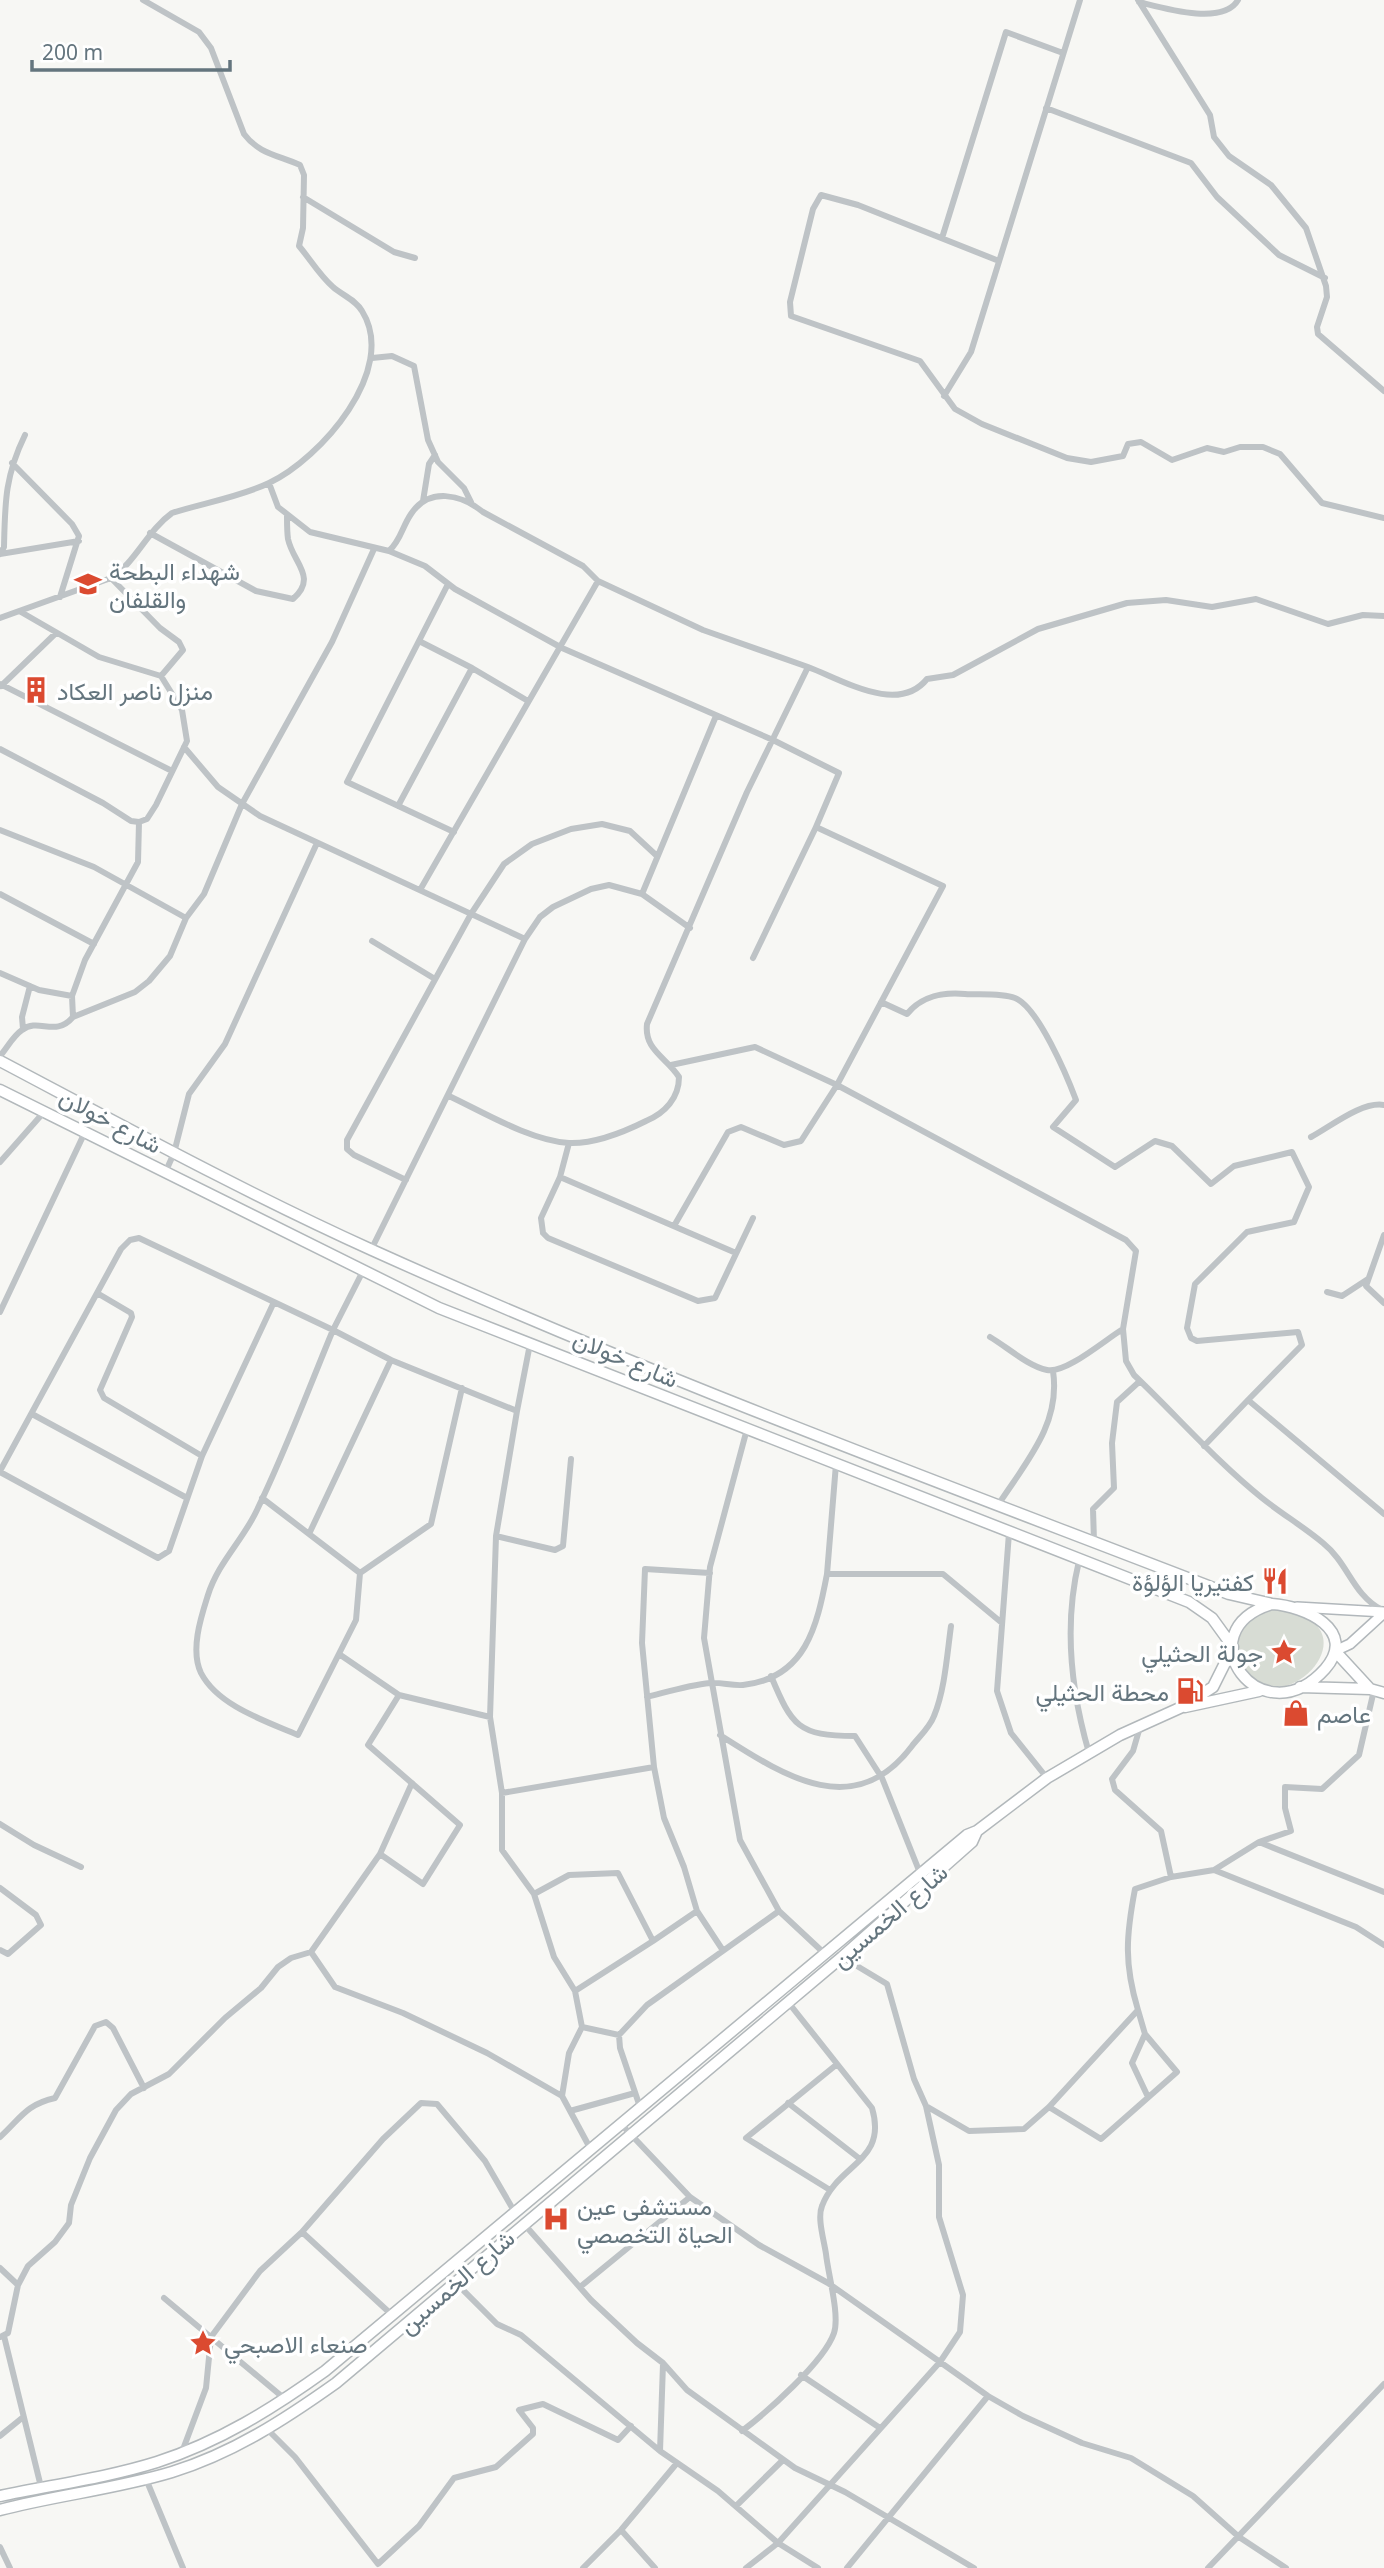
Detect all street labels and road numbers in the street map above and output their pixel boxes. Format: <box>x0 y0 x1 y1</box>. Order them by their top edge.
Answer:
street label: شارع خولان <box>54 1079 168 1162</box>
street label: شارع خولان <box>568 1321 684 1396</box>
street label: شارع الخمسين <box>824 1855 955 1976</box>
street label: شارع الخمسين <box>391 2221 522 2342</box>

